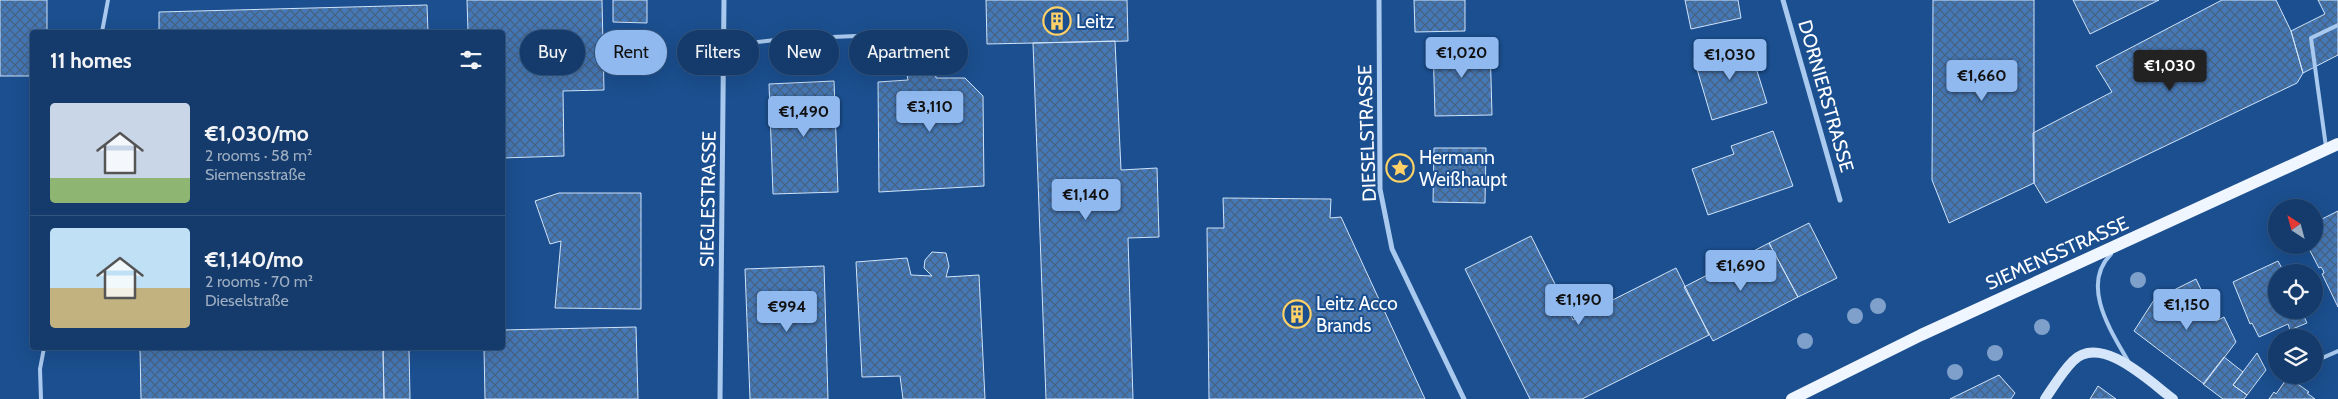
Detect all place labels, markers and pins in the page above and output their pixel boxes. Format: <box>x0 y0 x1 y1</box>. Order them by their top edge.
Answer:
building icon: Leitz <box>1042 6 1072 36</box>
place label: Leitz <box>1076 10 1114 33</box>
pin: €1,020 <box>1421 36 1503 79</box>
pin: €1,030 <box>1689 38 1771 81</box>
pin: €1,030 <box>2129 49 2211 92</box>
pin: €1,660 <box>1941 59 2023 102</box>
pin: €3,110 <box>889 90 971 133</box>
pin: €1,490 <box>763 96 845 138</box>
place label: Hermann Weißhaupt <box>1419 146 1508 191</box>
place icon: Hermann Weißhaupt <box>1385 153 1415 183</box>
pin: €1,140 <box>1045 178 1127 221</box>
pin: €1,690 <box>1700 250 1782 292</box>
pin: €1,190 <box>1538 284 1620 326</box>
pin: €1,150 <box>2146 288 2228 331</box>
pin: €994 <box>757 290 817 333</box>
place label: Leitz Acco Brands <box>1316 292 1398 337</box>
building icon: Leitz Acco Brands <box>1282 299 1312 329</box>

